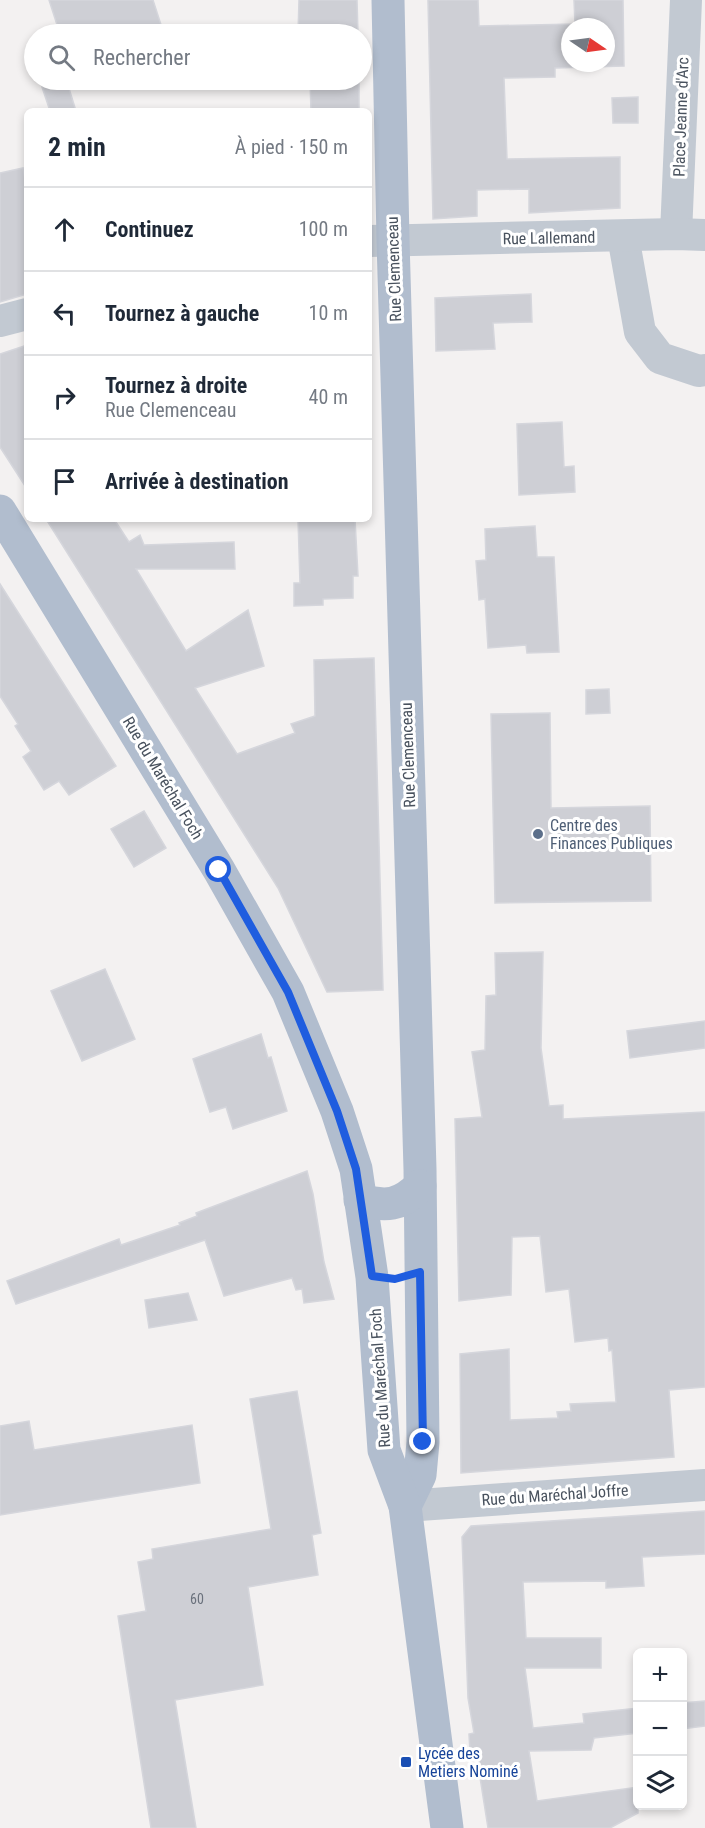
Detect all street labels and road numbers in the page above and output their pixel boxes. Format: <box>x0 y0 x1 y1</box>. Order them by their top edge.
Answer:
street label: Place Jeanne d'Arc <box>669 57 693 177</box>
street label: Rue Clemenceau <box>383 216 405 322</box>
street label: Rue Lallemand <box>502 228 596 248</box>
street label: Rue Clemenceau <box>397 702 419 808</box>
street label: Rue du Maréchal Foch <box>119 713 207 843</box>
street label: Rue du Maréchal Foch <box>366 1308 394 1448</box>
street label: Rue du Maréchal Joffre <box>481 1480 629 1510</box>

